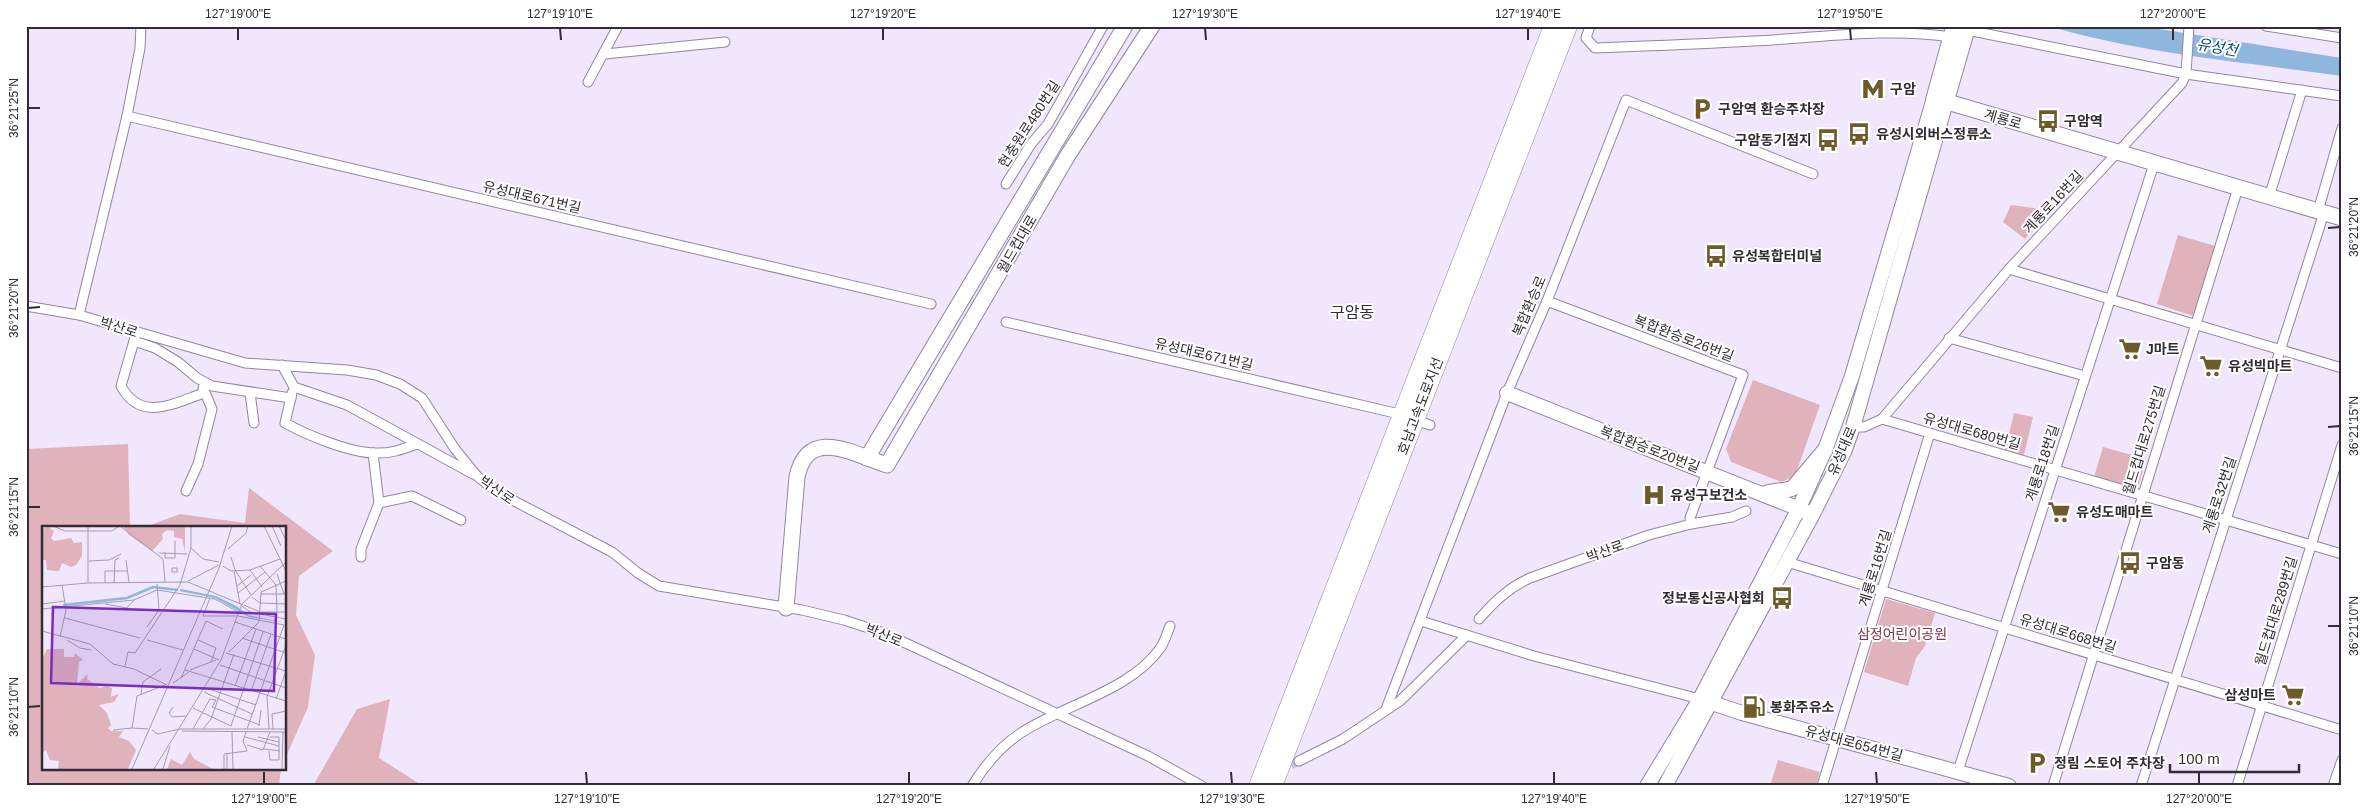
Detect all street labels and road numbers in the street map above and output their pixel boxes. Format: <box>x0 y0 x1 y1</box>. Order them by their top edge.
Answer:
street label: 현충원로480번길 <box>995 77 1063 171</box>
street label: 계룡로 <box>1982 106 2024 132</box>
street label: 계룡로16번길 <box>2020 167 2086 237</box>
street label: 유성대로671번길 <box>481 178 583 216</box>
street label: 월드컵대로 <box>994 212 1040 276</box>
street label: 복합환승로 <box>1509 273 1549 339</box>
street label: 복합환승로26번길 <box>1632 312 1736 364</box>
street label: 박산로 <box>98 314 140 340</box>
street label: 유성대로671번길 <box>1153 335 1255 373</box>
street label: 호남고속도로지선 <box>1394 355 1446 457</box>
street label: 월드컵대로275번길 <box>2120 383 2168 497</box>
street label: 유성대로680번길 <box>1921 409 2023 453</box>
street label: 계룡로18번길 <box>2022 422 2062 504</box>
street label: 복합환승로20번길 <box>1598 423 1702 475</box>
street label: 유성대로 <box>1825 424 1859 478</box>
street label: 계룡로32번길 <box>2199 454 2239 536</box>
street label: 박산로 <box>477 472 518 508</box>
street label: 계룡로16번길 <box>1856 527 1894 609</box>
street label: 박산로 <box>1584 537 1626 565</box>
street label: 월드컵대로289번길 <box>2252 554 2300 668</box>
street label: 유성대로668번길 <box>2018 611 2118 655</box>
street label: 박산로 <box>863 620 905 650</box>
street label: 유성대로654번길 <box>1803 722 1905 764</box>

